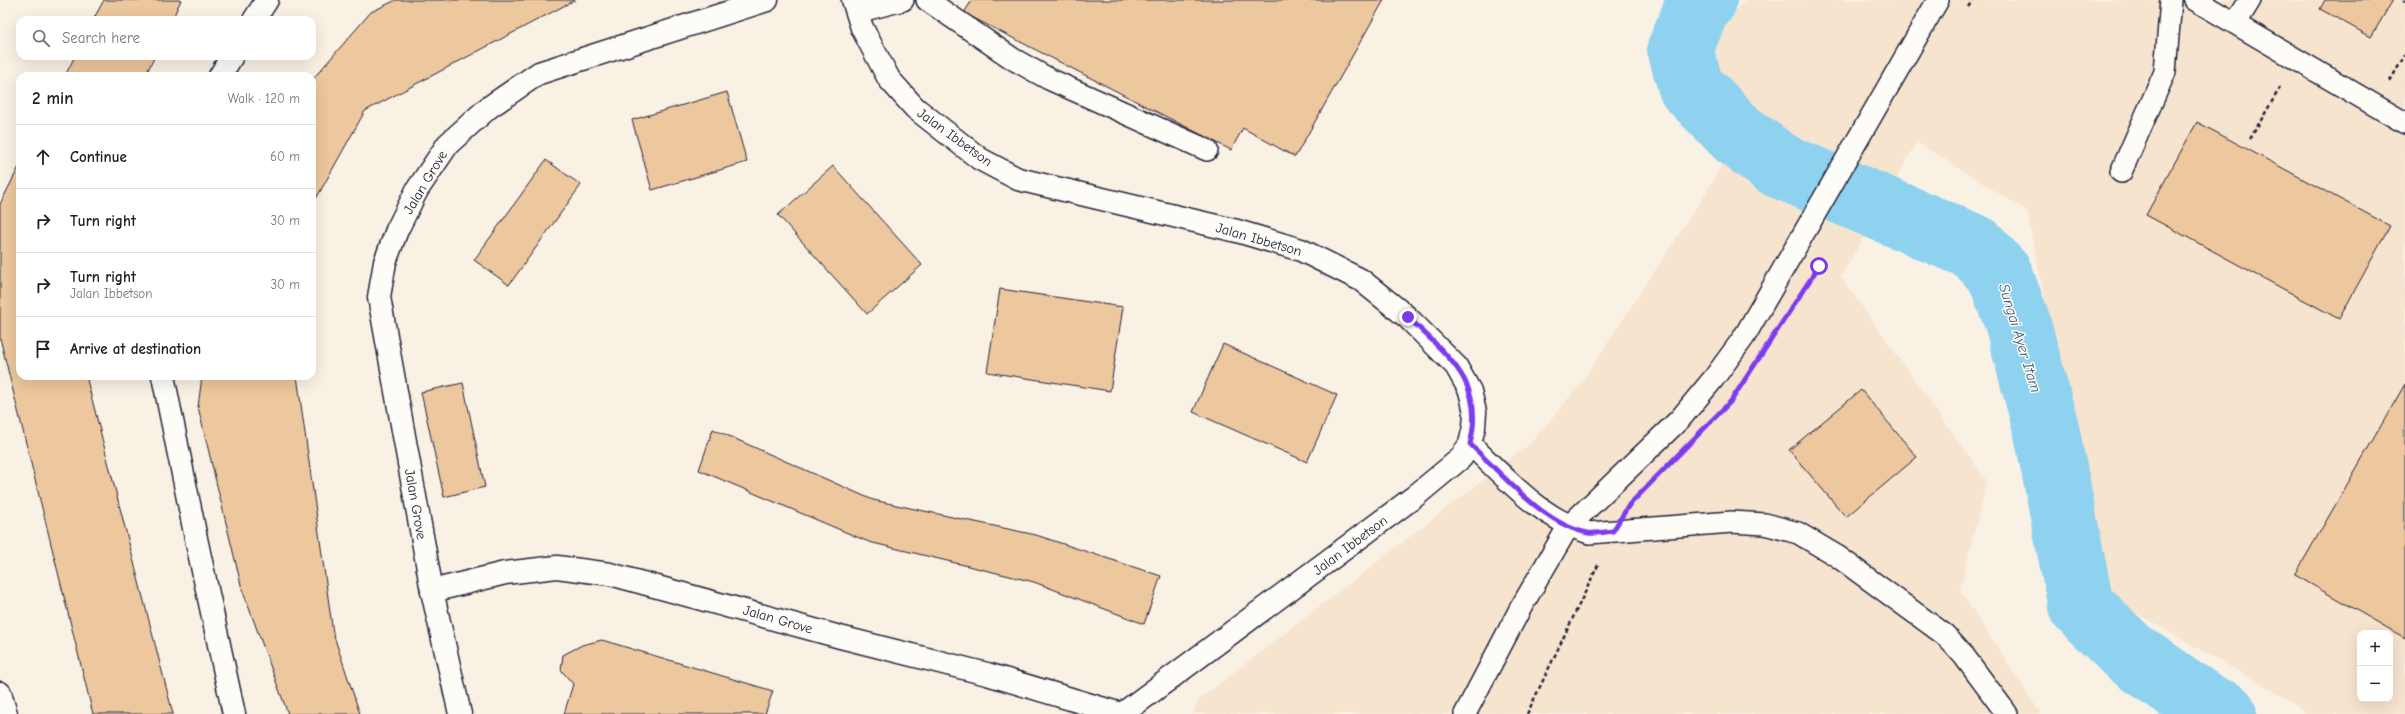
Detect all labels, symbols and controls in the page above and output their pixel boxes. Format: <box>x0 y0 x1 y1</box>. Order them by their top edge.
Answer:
search box <box>16 16 316 60</box>
icon: search <box>30 27 52 49</box>
text: Search here <box>62 29 140 47</box>
text: 2 min <box>32 89 73 108</box>
text: Walk · 120 m <box>228 91 300 106</box>
street label: Jalan Ibbetson <box>914 104 996 170</box>
icon: ahead <box>32 146 54 168</box>
street label: Jalan Grove <box>400 147 451 217</box>
text: Continue <box>70 148 127 166</box>
text: 60 m <box>270 149 300 164</box>
icon: right <box>32 210 54 232</box>
text: Turn right <box>70 212 136 230</box>
text: 30 m <box>270 213 300 228</box>
street label: Jalan Ibbetson <box>1214 219 1304 260</box>
route start <box>1810 257 1828 275</box>
text: Turn right <box>70 268 136 286</box>
icon: right <box>32 274 54 296</box>
text: 30 m <box>270 277 300 292</box>
water label: Sungai Ayer Itam <box>1995 281 2045 395</box>
text: Jalan Ibbetson <box>70 286 152 301</box>
route end <box>1399 308 1417 326</box>
icon: arrive <box>32 338 54 360</box>
text: Arrive at destination <box>70 340 201 358</box>
street label: Jalan Grove <box>401 467 430 541</box>
street label: Jalan Ibbetson <box>1310 512 1391 579</box>
street label: Jalan Grove <box>741 601 815 638</box>
map controls <box>2357 630 2393 702</box>
button: + <box>2357 630 2393 666</box>
button: − <box>2357 666 2393 702</box>

